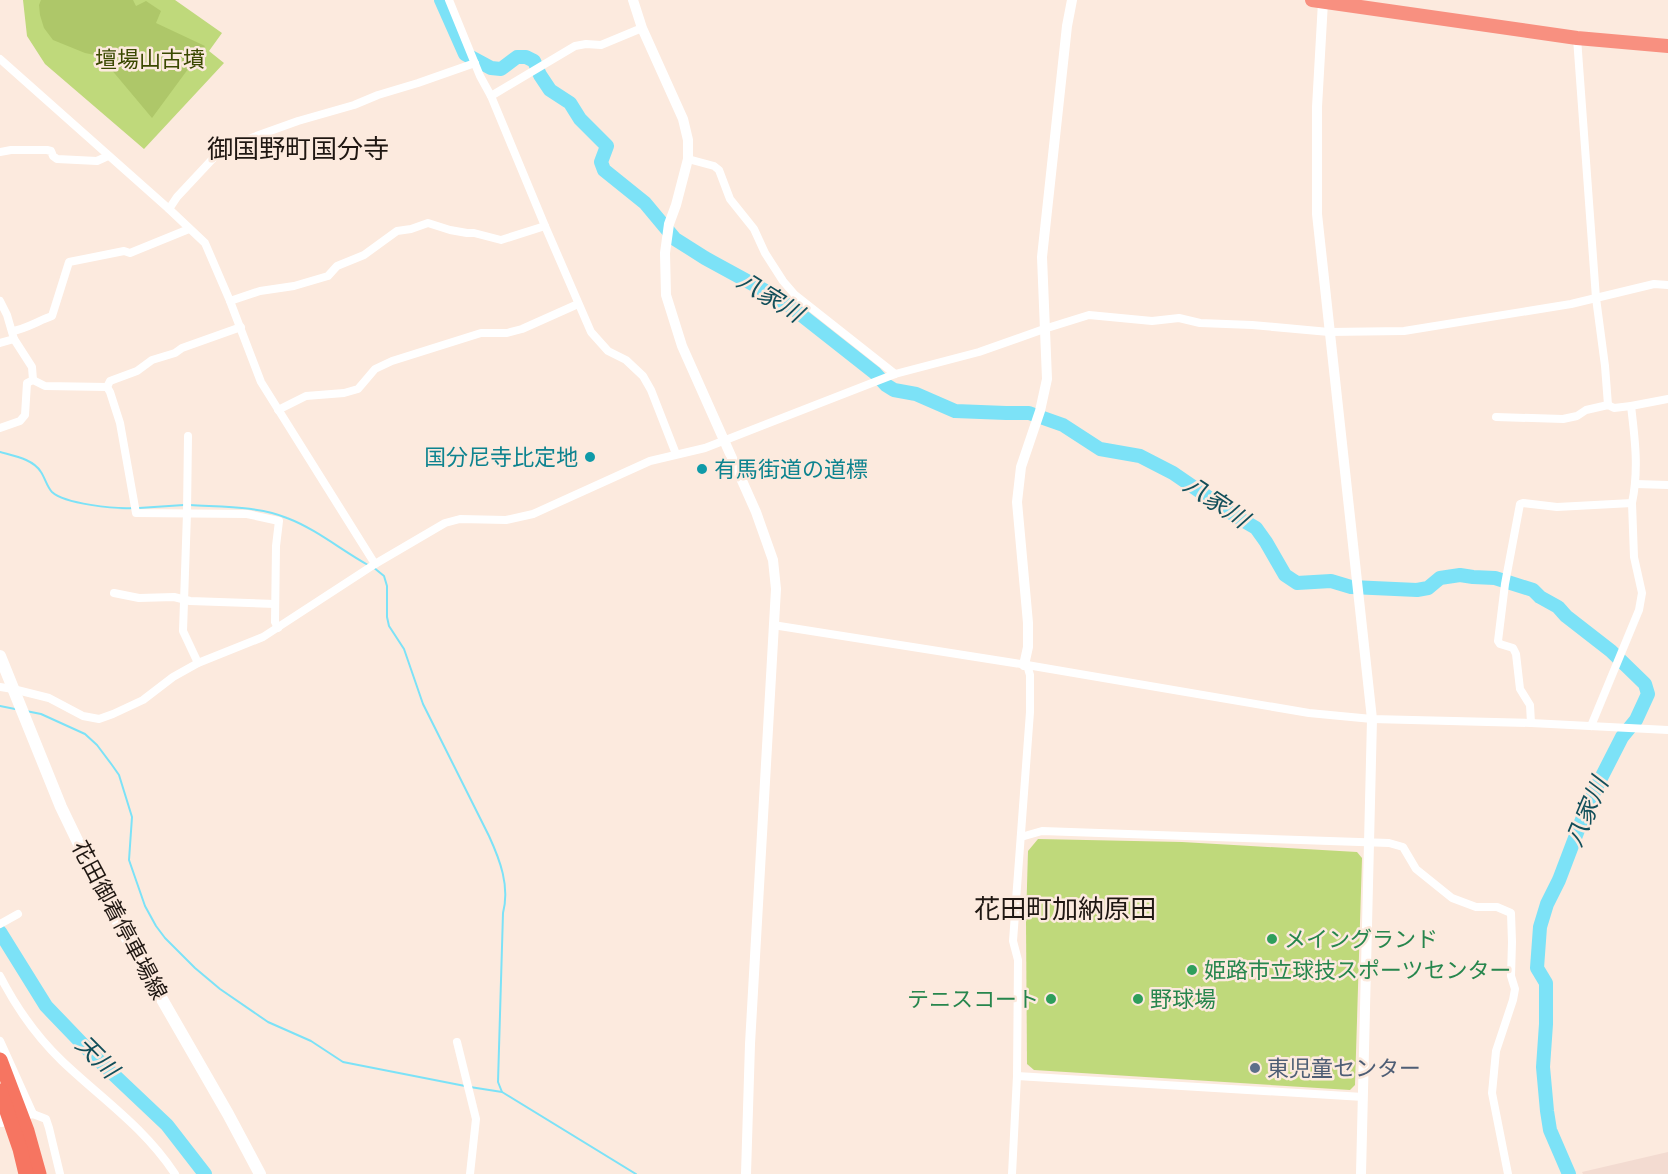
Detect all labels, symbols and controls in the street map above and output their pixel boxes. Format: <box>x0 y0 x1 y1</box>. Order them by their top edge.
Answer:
park label: 壇場山古墳 <box>95 45 205 73</box>
district label: 御国野町国分寺 <box>207 132 389 165</box>
water label: 八家川 <box>732 264 812 330</box>
place label: 国分尼寺比定地 <box>424 443 578 471</box>
marker: 国分尼寺比定地 <box>583 450 597 464</box>
place label: 有馬街道の道標 <box>714 455 868 483</box>
marker: 有馬街道の道標 <box>695 462 709 476</box>
water label: 八家川 <box>1178 469 1257 536</box>
water label: 八家川 <box>1558 770 1616 851</box>
street label: 花田御着停車場線 <box>66 836 174 1004</box>
district label: 花田町加納原田 <box>974 892 1156 925</box>
place label: メイングランド <box>1284 925 1438 953</box>
marker: メイングランド <box>1265 932 1279 946</box>
place label: 姫路市立球技スポーツセンター <box>1204 956 1512 984</box>
marker: 姫路市立球技スポーツセンター <box>1185 963 1199 977</box>
place label: テニスコート <box>907 985 1039 1013</box>
place label: 野球場 <box>1150 985 1216 1013</box>
marker: テニスコート <box>1044 992 1058 1006</box>
marker: 野球場 <box>1131 992 1145 1006</box>
water label: 天川 <box>69 1029 127 1087</box>
place label: 東児童センター <box>1267 1054 1421 1082</box>
marker: 東児童センター <box>1248 1061 1262 1075</box>

